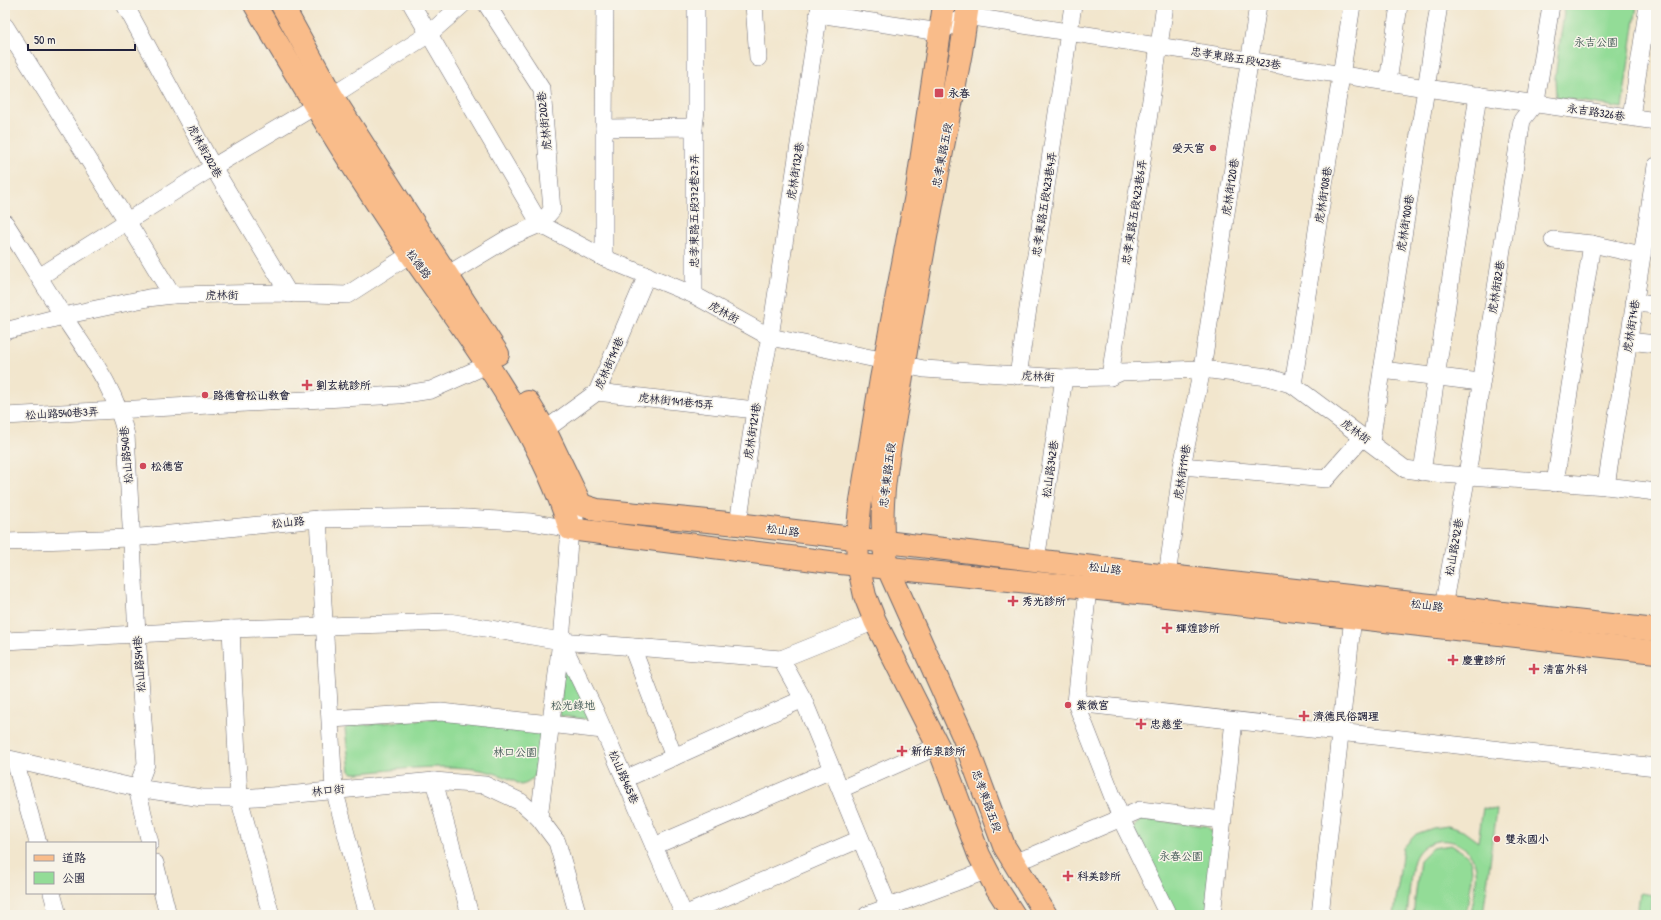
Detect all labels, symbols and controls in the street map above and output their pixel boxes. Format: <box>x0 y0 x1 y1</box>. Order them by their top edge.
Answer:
scale bar <box>28 26 135 52</box>
text: 50 m <box>34 31 55 48</box>
park label: 永吉公園 <box>1574 35 1618 49</box>
street label: 忠孝東路五段423巷 <box>1190 44 1282 72</box>
place label: 永春 <box>948 86 970 100</box>
marker: 永春 <box>933 87 945 99</box>
street label: 虎林街202巷 <box>534 91 554 151</box>
street label: 永吉路326巷 <box>1566 101 1626 123</box>
street label: 忠孝東路五段 <box>929 121 955 189</box>
street label: 虎林街202巷 <box>185 122 225 180</box>
street label: 虎林街132巷 <box>784 141 806 201</box>
place label: 受天宮 <box>1172 141 1205 155</box>
marker: 受天宮 <box>1208 143 1218 153</box>
street label: 忠孝東路五段423巷4弄 <box>1029 150 1059 258</box>
street label: 忠孝東路五段372巷27弄 <box>687 154 701 268</box>
street label: 虎林街120巷 <box>1219 157 1241 217</box>
street label: 忠孝東路五段423巷6弄 <box>1119 158 1149 266</box>
street label: 虎林街108巷 <box>1312 165 1334 225</box>
street label: 虎林街100巷 <box>1394 193 1416 253</box>
street label: 松德路 <box>404 247 434 281</box>
street label: 虎林街82巷 <box>1485 259 1507 315</box>
street label: 虎林街 <box>205 288 240 302</box>
street label: 虎林街 <box>706 298 743 327</box>
street label: 虎林街74巷 <box>1620 298 1642 354</box>
street label: 虎林街141巷 <box>591 335 627 391</box>
street label: 虎林街 <box>1021 368 1056 384</box>
place label: 劉玄統診所 <box>316 378 371 392</box>
marker: 劉玄統診所 <box>301 379 313 391</box>
place label: 路德會松山教會 <box>213 388 290 402</box>
marker: 路德會松山教會 <box>200 390 210 400</box>
street label: 虎林街141巷15弄 <box>638 390 714 412</box>
street label: 虎林街121巷 <box>741 402 763 460</box>
street label: 松山路540巷3弄 <box>25 404 99 422</box>
street label: 虎林街 <box>1339 416 1374 447</box>
street label: 松山路540巷 <box>117 426 135 484</box>
street label: 松山路342巷 <box>1039 439 1061 499</box>
street label: 忠孝東路五段 <box>876 441 898 509</box>
street label: 虎林街119巷 <box>1171 443 1193 501</box>
place label: 松德宮 <box>151 459 184 473</box>
marker: 松德宮 <box>138 461 148 471</box>
street label: 松山路 <box>271 513 305 531</box>
street label: 松山路292巷 <box>1442 517 1466 577</box>
street label: 松山路 <box>766 521 800 539</box>
street label: 松山路 <box>1088 559 1122 577</box>
place label: 秀光診所 <box>1022 594 1066 608</box>
marker: 秀光診所 <box>1007 595 1019 607</box>
street label: 松山路 <box>1410 596 1444 614</box>
place label: 輝煌診所 <box>1176 621 1220 635</box>
marker: 輝煌診所 <box>1161 622 1173 634</box>
street label: 松山路541巷 <box>130 635 148 693</box>
place label: 慶豐診所 <box>1462 653 1506 667</box>
marker: 慶豐診所 <box>1447 654 1459 666</box>
place label: 清富外科 <box>1543 662 1588 676</box>
marker: 清富外科 <box>1528 663 1540 675</box>
park label: 松光錄地 <box>551 698 595 712</box>
place label: 紫微宮 <box>1076 698 1109 712</box>
marker: 紫微宮 <box>1063 700 1073 710</box>
place label: 濟德民俗調理 <box>1313 709 1379 723</box>
marker: 濟德民俗調理 <box>1298 710 1310 722</box>
place label: 忠慈堂 <box>1150 717 1183 731</box>
marker: 忠慈堂 <box>1135 718 1147 730</box>
place label: 新佑泉診所 <box>911 744 966 758</box>
park label: 林口公園 <box>493 745 537 759</box>
marker: 新佑泉診所 <box>896 745 908 757</box>
street label: 松山路465巷 <box>606 748 642 806</box>
street label: 忠孝東路五段 <box>969 768 1005 834</box>
street label: 林口街 <box>311 781 346 799</box>
place label: 雙永國小 <box>1505 832 1549 846</box>
marker: 雙永國小 <box>1492 834 1502 844</box>
legend <box>26 842 156 894</box>
text: 道路 <box>62 849 86 866</box>
park label: 永春公園 <box>1159 849 1203 863</box>
text: 公園 <box>62 869 86 886</box>
place label: 科美診所 <box>1077 869 1121 883</box>
marker: 科美診所 <box>1062 870 1074 882</box>

